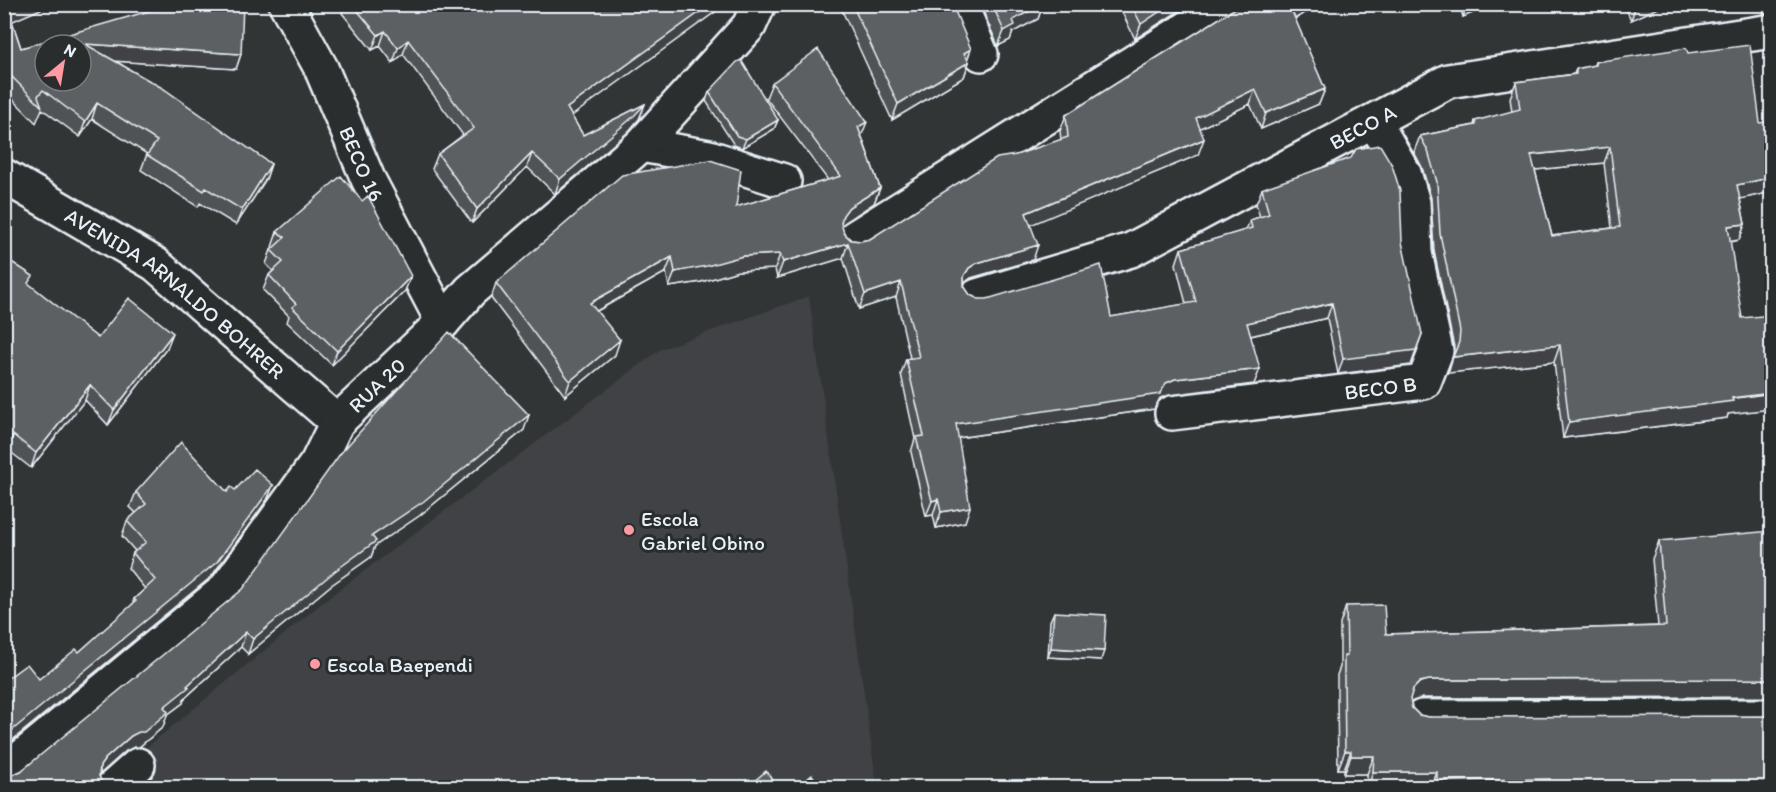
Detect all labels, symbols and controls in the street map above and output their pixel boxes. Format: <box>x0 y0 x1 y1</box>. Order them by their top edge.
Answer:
north arrow <box>33 33 93 93</box>
text: N <box>61 40 80 61</box>
street label: BECO A <box>1325 98 1401 155</box>
street label: BECO 16 <box>335 122 390 205</box>
street label: AVENIDA ARNALDO BOHRER <box>61 202 290 384</box>
street label: RUA 20 <box>343 352 410 417</box>
street label: BECO B <box>1343 371 1418 404</box>
place label: Escola Gabriel Obino <box>641 506 765 555</box>
marker: Escola Gabriel Obino <box>622 523 636 537</box>
place label: Escola Baependi <box>327 652 473 677</box>
marker: Escola Baependi <box>308 657 322 671</box>

